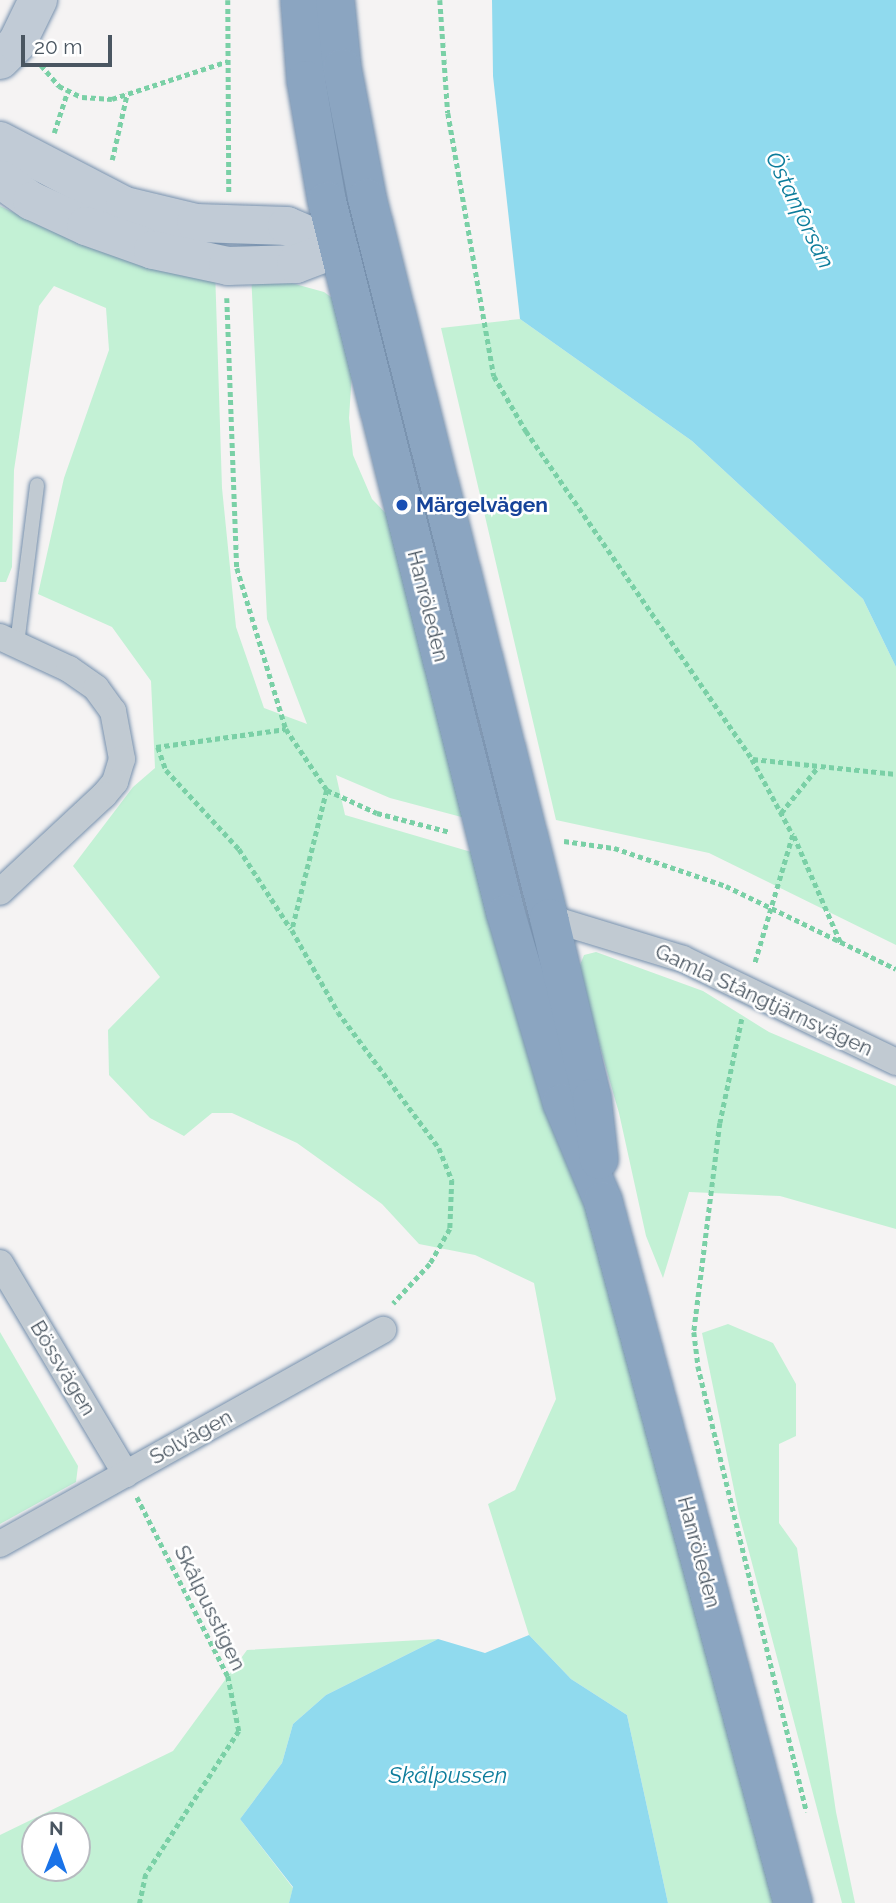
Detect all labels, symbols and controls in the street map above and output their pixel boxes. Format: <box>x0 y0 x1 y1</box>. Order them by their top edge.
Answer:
scale bar <box>24 21 116 65</box>
text: 20 m <box>34 34 82 59</box>
water label: Östanforsån <box>760 147 840 273</box>
place label: Märgelvägen <box>416 492 548 518</box>
marker: Märgelvägen <box>394 497 410 513</box>
street label: Hanröleden <box>402 548 454 664</box>
street label: Gamla Stångtjärnsvägen <box>651 938 877 1062</box>
street label: Bössvägen <box>25 1316 101 1420</box>
street label: Solvägen <box>145 1404 237 1470</box>
street label: Hanröleden <box>672 1494 726 1610</box>
street label: Skålpusstigen <box>169 1541 251 1675</box>
water label: Skålpussen <box>389 1761 507 1789</box>
north arrow <box>21 1812 91 1882</box>
text: N <box>49 1817 64 1839</box>

